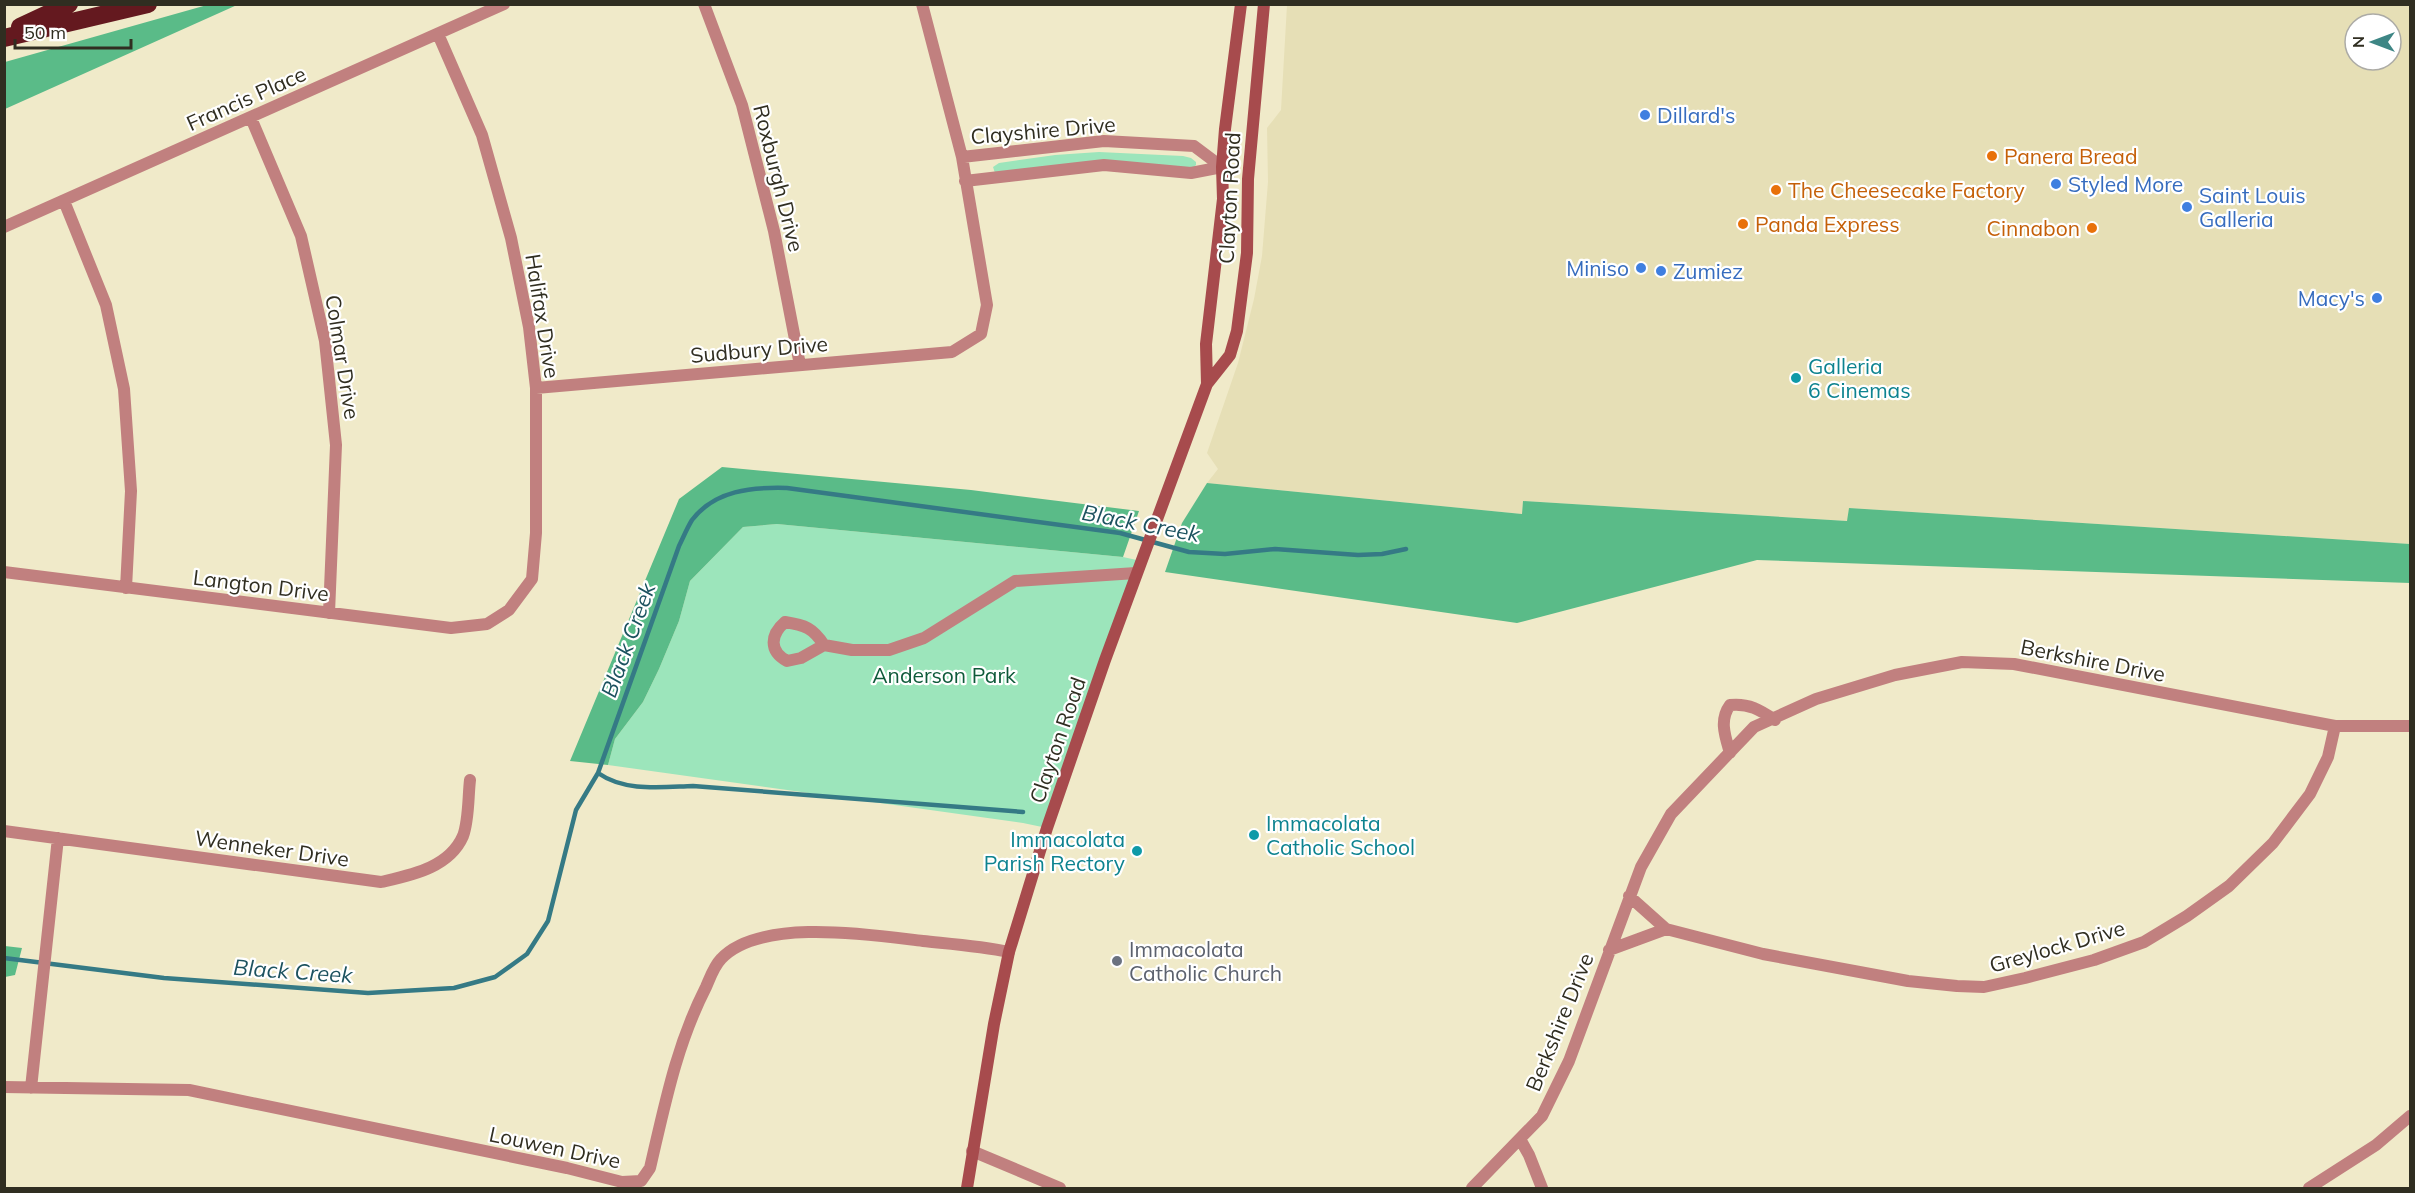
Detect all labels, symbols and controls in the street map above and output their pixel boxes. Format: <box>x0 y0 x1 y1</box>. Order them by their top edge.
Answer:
scale bar <box>15 12 130 50</box>
north arrow <box>2343 12 2403 72</box>
text: 50 m <box>24 21 66 44</box>
text: N <box>2348 36 2368 48</box>
street label: Francis Place <box>182 60 310 136</box>
street label: Roxburgh Drive <box>748 102 810 254</box>
place label: Dillard's <box>1657 102 1735 128</box>
marker: Dillard's <box>1638 108 1652 122</box>
street label: Clayshire Drive <box>969 111 1117 149</box>
street label: Clayton Road <box>1213 132 1245 264</box>
place label: Panera Bread <box>2004 143 2138 169</box>
marker: Panera Bread <box>1985 149 1999 163</box>
place label: Styled More <box>2068 171 2183 197</box>
place label: The Cheesecake Factory <box>1788 177 2025 203</box>
marker: Styled More <box>2049 177 2063 191</box>
place label: Saint Louis Galleria <box>2199 182 2306 232</box>
marker: The Cheesecake Factory <box>1769 183 1783 197</box>
marker: Saint Louis Galleria <box>2180 200 2194 214</box>
place label: Panda Express <box>1755 211 1900 237</box>
place label: Cinnabon <box>1987 215 2080 241</box>
marker: Panda Express <box>1736 217 1750 231</box>
marker: Cinnabon <box>2085 221 2099 235</box>
street label: Halifax Drive <box>520 252 566 380</box>
place label: Miniso <box>1566 255 1629 281</box>
place label: Zumiez <box>1673 258 1743 284</box>
marker: Miniso <box>1634 261 1648 275</box>
marker: Zumiez <box>1654 264 1668 278</box>
place label: Macy's <box>2298 285 2365 311</box>
marker: Macy's <box>2370 291 2384 305</box>
street label: Colmar Drive <box>320 293 366 421</box>
street label: Sudbury Drive <box>689 330 829 368</box>
place label: Galleria 6 Cinemas <box>1808 353 1911 403</box>
marker: Galleria 6 Cinemas <box>1789 371 1803 385</box>
water label: Black Creek <box>1080 498 1203 548</box>
street label: Langton Drive <box>192 564 330 606</box>
water label: Black Creek <box>594 578 662 701</box>
street label: Berkshire Drive <box>2018 633 2168 687</box>
park label: Anderson Park <box>872 662 1016 688</box>
street label: Clayton Road <box>1023 674 1091 806</box>
place label: Immacolata Catholic School <box>1266 810 1415 860</box>
street label: Wenneker Drive <box>193 824 351 872</box>
place label: Immacolata Parish Rectory <box>984 826 1125 876</box>
marker: Immacolata Catholic School <box>1247 828 1261 842</box>
marker: Immacolata Parish Rectory <box>1130 844 1144 858</box>
street label: Greylock Drive <box>1986 914 2128 978</box>
place label: Immacolata Catholic Church <box>1129 936 1282 986</box>
street label: Berkshire Drive <box>1519 949 1599 1095</box>
water label: Black Creek <box>232 953 354 989</box>
marker: Immacolata Catholic Church <box>1110 954 1124 968</box>
street label: Louwen Drive <box>487 1120 623 1174</box>

